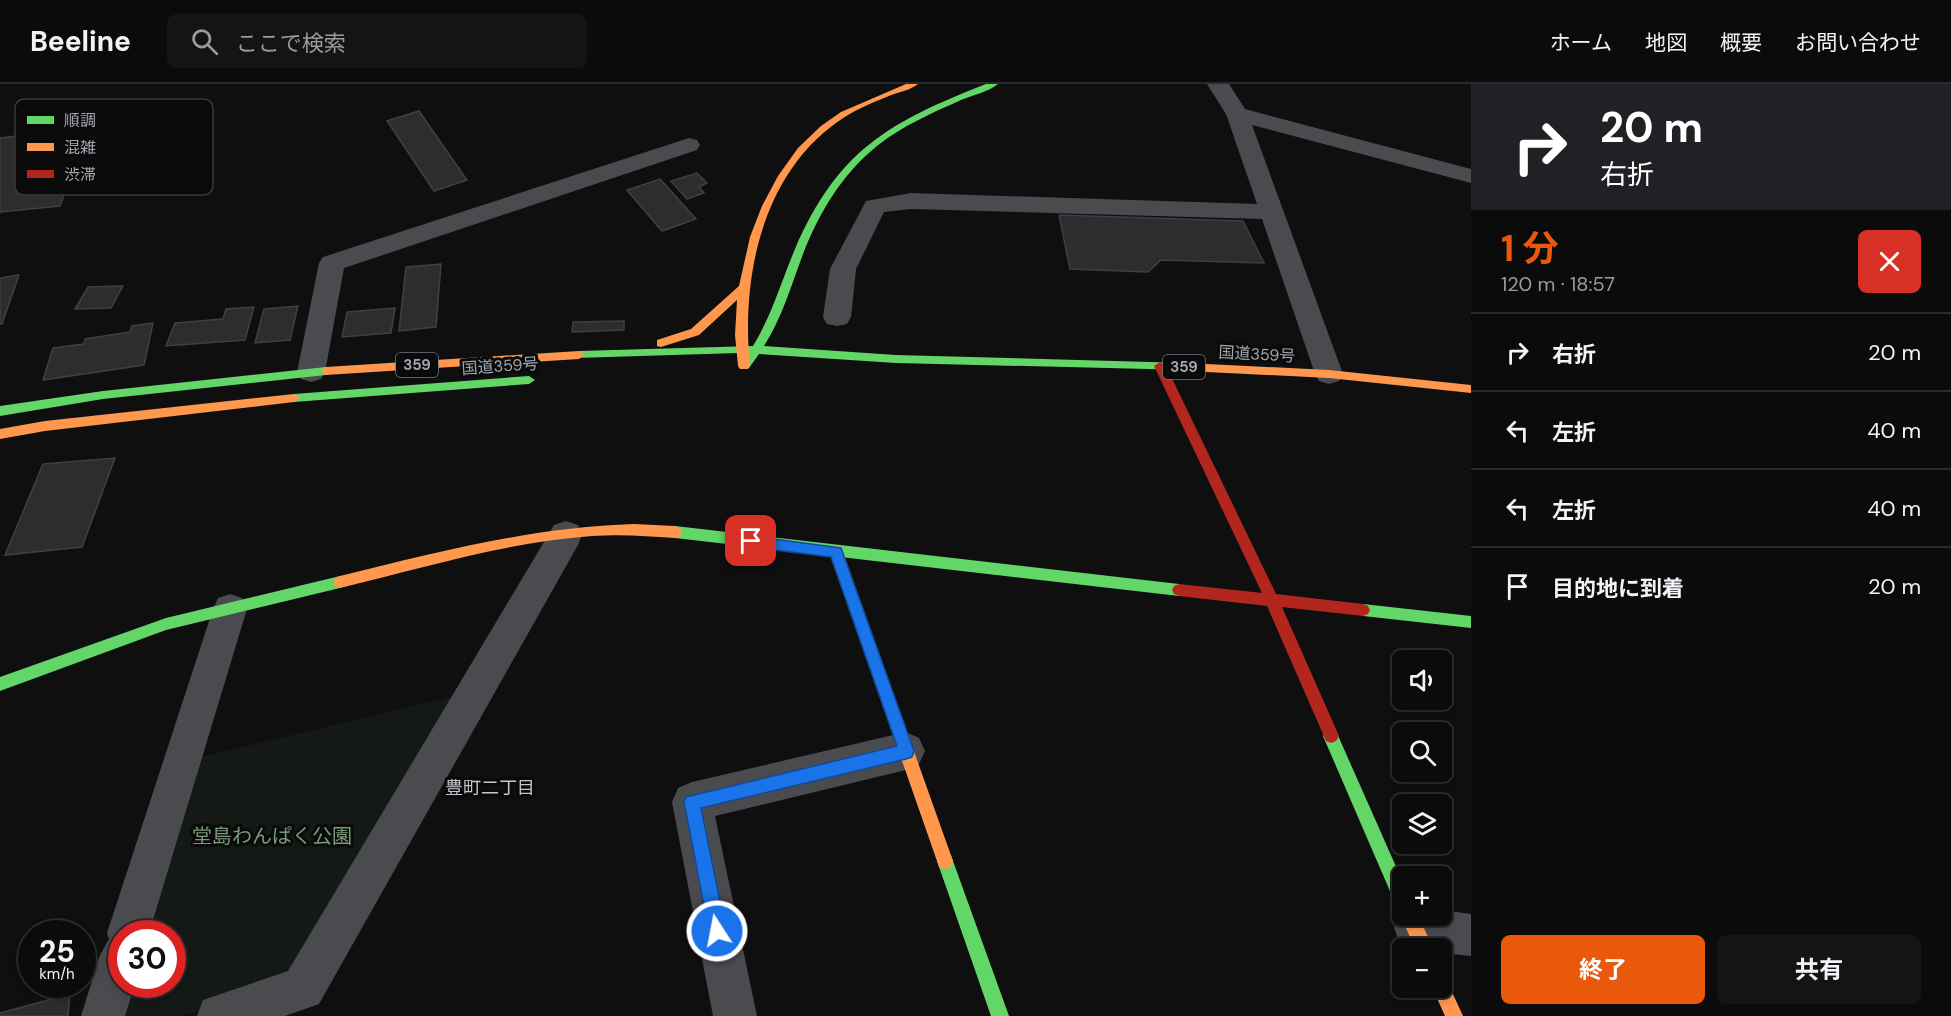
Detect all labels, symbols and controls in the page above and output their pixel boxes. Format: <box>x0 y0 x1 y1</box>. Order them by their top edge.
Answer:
search box <box>167 14 587 68</box>
text: Beeline <box>30 23 131 60</box>
icon: search <box>188 25 221 58</box>
text: ここで検索 <box>236 29 346 58</box>
text: ホーム <box>1550 29 1612 57</box>
text: 地図 <box>1645 29 1687 57</box>
text: 概要 <box>1720 29 1762 57</box>
text: お問い合わせ <box>1795 29 1921 57</box>
legend <box>15 99 213 195</box>
text: 20 m <box>1600 100 1703 155</box>
icon: right <box>1501 108 1579 186</box>
text: 順調 <box>64 110 96 131</box>
text: 混雑 <box>64 137 96 158</box>
text: 右折 <box>1600 157 1654 192</box>
text: 渋滞 <box>64 164 96 185</box>
text: 1 分 <box>1501 225 1559 272</box>
button: close <box>1858 230 1921 293</box>
text: 120 m · 18:57 <box>1501 271 1615 297</box>
icon: right <box>1501 336 1534 369</box>
text: 20 m <box>1868 338 1921 367</box>
text: 右折 <box>1552 340 1596 369</box>
street label: 国道359号 <box>1218 342 1296 366</box>
road number: 359 <box>396 353 438 377</box>
street label: 国道359号 <box>461 353 539 379</box>
road number: 359 <box>1163 355 1205 379</box>
icon: left <box>1501 414 1534 447</box>
text: 40 m <box>1867 416 1921 445</box>
text: 左折 <box>1552 418 1596 447</box>
icon: left <box>1501 492 1534 525</box>
text: 40 m <box>1867 494 1921 523</box>
text: 左折 <box>1552 496 1596 525</box>
pin <box>725 515 776 566</box>
icon: arrive <box>734 524 767 557</box>
icon: arrive <box>1501 570 1534 603</box>
text: 20 m <box>1868 572 1921 601</box>
text: 目的地に到着 <box>1552 574 1684 603</box>
map controls <box>1392 650 1452 998</box>
button: sound <box>1392 650 1452 710</box>
button: search <box>1392 722 1452 782</box>
district label: 豊町二丁目 <box>445 776 535 800</box>
button: layers <box>1392 794 1452 854</box>
park label: 堂島わんぱく公園 <box>192 823 352 849</box>
button: + <box>1392 866 1452 926</box>
position arrow <box>685 899 749 963</box>
speed limit sign: 30 <box>108 920 186 998</box>
text: 25 <box>39 932 75 971</box>
button: 終了 <box>1501 935 1705 1004</box>
button: 共有 <box>1717 935 1921 1004</box>
button: − <box>1392 938 1452 998</box>
text: km/h <box>39 964 75 984</box>

